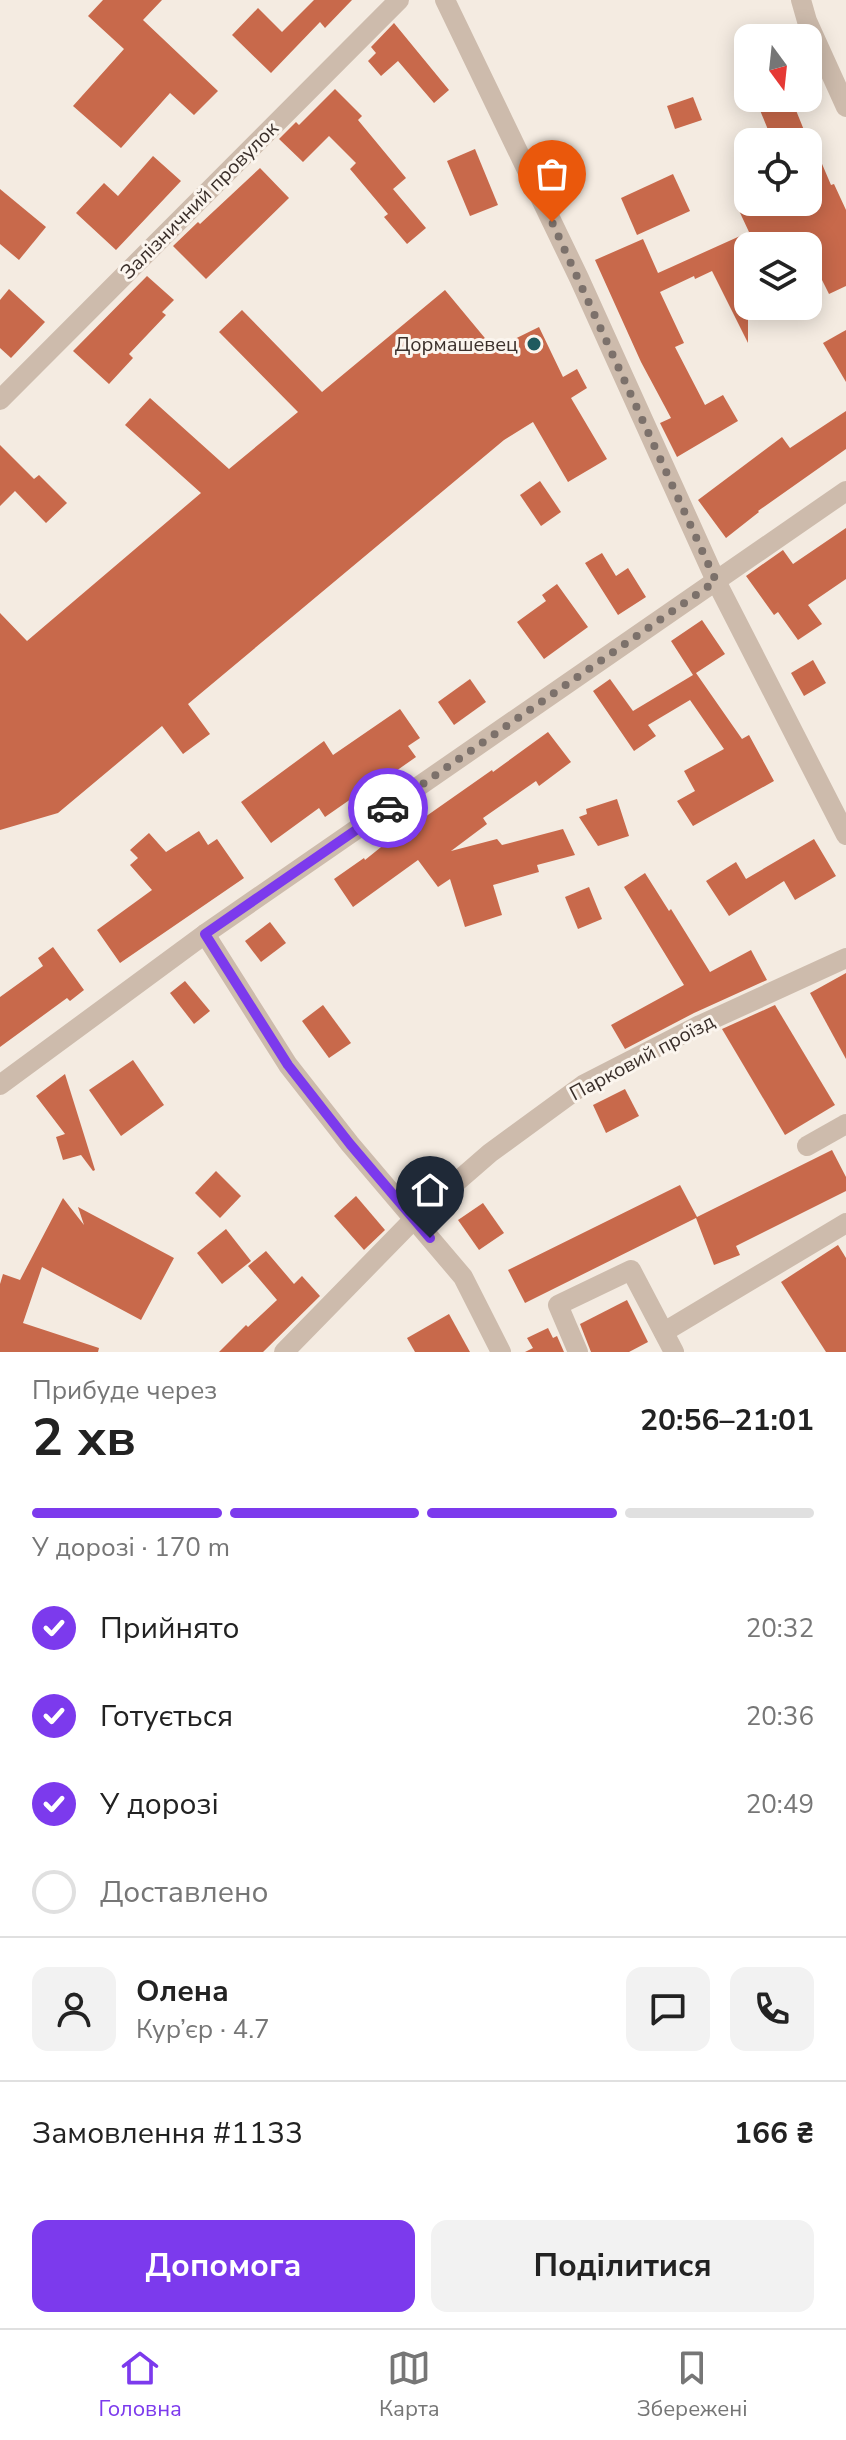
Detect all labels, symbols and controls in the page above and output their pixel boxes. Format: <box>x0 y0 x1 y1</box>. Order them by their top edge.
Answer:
north arrow <box>734 24 822 112</box>
map controls <box>734 24 822 320</box>
street label: Залізничний провулок <box>114 115 285 285</box>
button: locate <box>734 128 822 216</box>
pin <box>518 140 586 222</box>
icon: bag <box>530 152 574 196</box>
button: layers <box>734 232 822 320</box>
place label: Дормашевец <box>395 331 518 358</box>
marker: Дормашевец <box>525 335 543 353</box>
courier <box>348 768 428 848</box>
icon: car <box>366 786 410 830</box>
street label: Парковий проїзд <box>565 1008 720 1107</box>
pin <box>396 1156 464 1238</box>
icon: home <box>408 1168 452 1212</box>
text: Прибуде через <box>32 1373 217 1408</box>
text: 20:56–21:01 <box>640 1400 814 1441</box>
text: 2 хв <box>32 1402 136 1473</box>
text: У дорозі · 170 m <box>32 1530 230 1565</box>
icon: check <box>32 1606 76 1650</box>
text: Прийнято <box>100 1608 240 1649</box>
text: 20:32 <box>746 1611 814 1646</box>
icon: check <box>32 1694 76 1738</box>
text: Готується <box>100 1696 233 1737</box>
text: 20:36 <box>746 1699 814 1734</box>
icon: check <box>32 1782 76 1826</box>
text: У дорозі <box>100 1784 219 1825</box>
text: 20:49 <box>746 1787 814 1822</box>
text: Доставлено <box>100 1872 268 1913</box>
button: person <box>32 1967 116 2051</box>
button: chat <box>626 1967 710 2051</box>
button: phone <box>730 1967 814 2051</box>
text: Олена <box>136 1971 229 2012</box>
text: Кур’єр · 4.7 <box>136 2012 270 2047</box>
text: Замовлення #1133 <box>32 2113 303 2154</box>
text: 166 ₴ <box>734 2113 814 2154</box>
button: Допомога <box>32 2220 415 2312</box>
button: Поділитися <box>431 2220 814 2312</box>
tab: Головна <box>99 2346 182 2424</box>
tab: Карта <box>379 2346 440 2424</box>
tab: Збережені <box>637 2346 747 2424</box>

